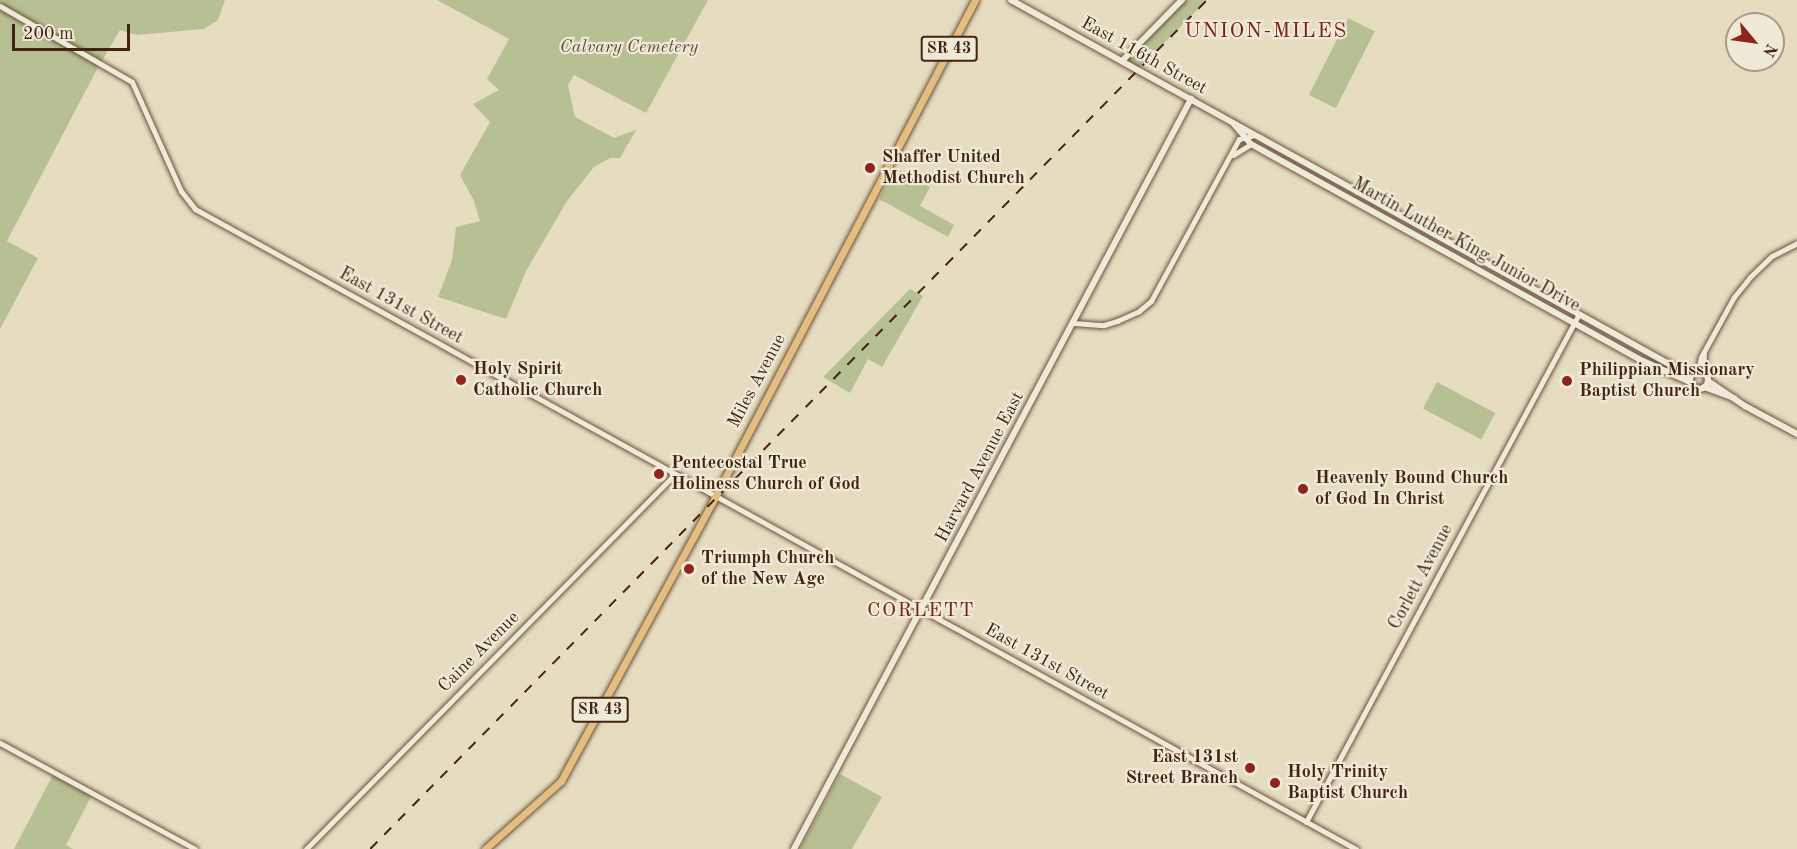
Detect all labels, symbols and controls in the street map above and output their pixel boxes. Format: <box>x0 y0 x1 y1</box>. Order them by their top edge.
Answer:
scale bar <box>15 12 134 50</box>
street label: East 116th Street <box>1077 12 1211 100</box>
north arrow <box>1725 12 1785 72</box>
district label: UNION-MILES <box>1184 19 1348 45</box>
text: 200 m <box>23 25 74 43</box>
park label: Calvary Cemetery <box>560 36 698 58</box>
road number: SR 43 <box>920 36 978 62</box>
text: N <box>1759 41 1779 59</box>
place label: Shaffer United Methodist Church <box>882 147 1025 190</box>
marker: Shaffer United Methodist Church <box>863 161 877 175</box>
street label: Martin Luther King Junior Drive <box>1348 173 1584 317</box>
street label: East 131st Street <box>335 263 467 349</box>
street label: Miles Avenue <box>723 330 791 432</box>
place label: Holy Spirit Catholic Church <box>473 359 602 401</box>
place label: Philippian Missionary Baptist Church <box>1579 360 1755 403</box>
marker: Holy Spirit Catholic Church <box>454 373 468 387</box>
marker: Philippian Missionary Baptist Church <box>1560 374 1574 388</box>
street label: Harvard Avenue East <box>931 388 1029 546</box>
place label: Pentecostal True Holiness Church of God <box>671 453 860 496</box>
marker: Pentecostal True Holiness Church of God <box>652 467 666 481</box>
place label: Heavenly Bound Church of God In Christ <box>1315 468 1508 510</box>
marker: Heavenly Bound Church of God In Christ <box>1296 482 1310 496</box>
street label: Corlett Avenue <box>1384 521 1458 633</box>
place label: Triumph Church of the New Age <box>701 548 834 590</box>
marker: Triumph Church of the New Age <box>682 562 696 576</box>
district label: CORLETT <box>867 599 975 623</box>
street label: Caine Avenue <box>434 607 524 697</box>
street label: East 131st Street <box>981 619 1113 705</box>
road number: SR 43 <box>572 697 628 723</box>
place label: East 131st Street Branch <box>1126 747 1238 789</box>
marker: East 131st Street Branch <box>1243 761 1257 775</box>
place label: Holy Trinity Baptist Church <box>1287 762 1408 804</box>
marker: Holy Trinity Baptist Church <box>1268 776 1282 790</box>

